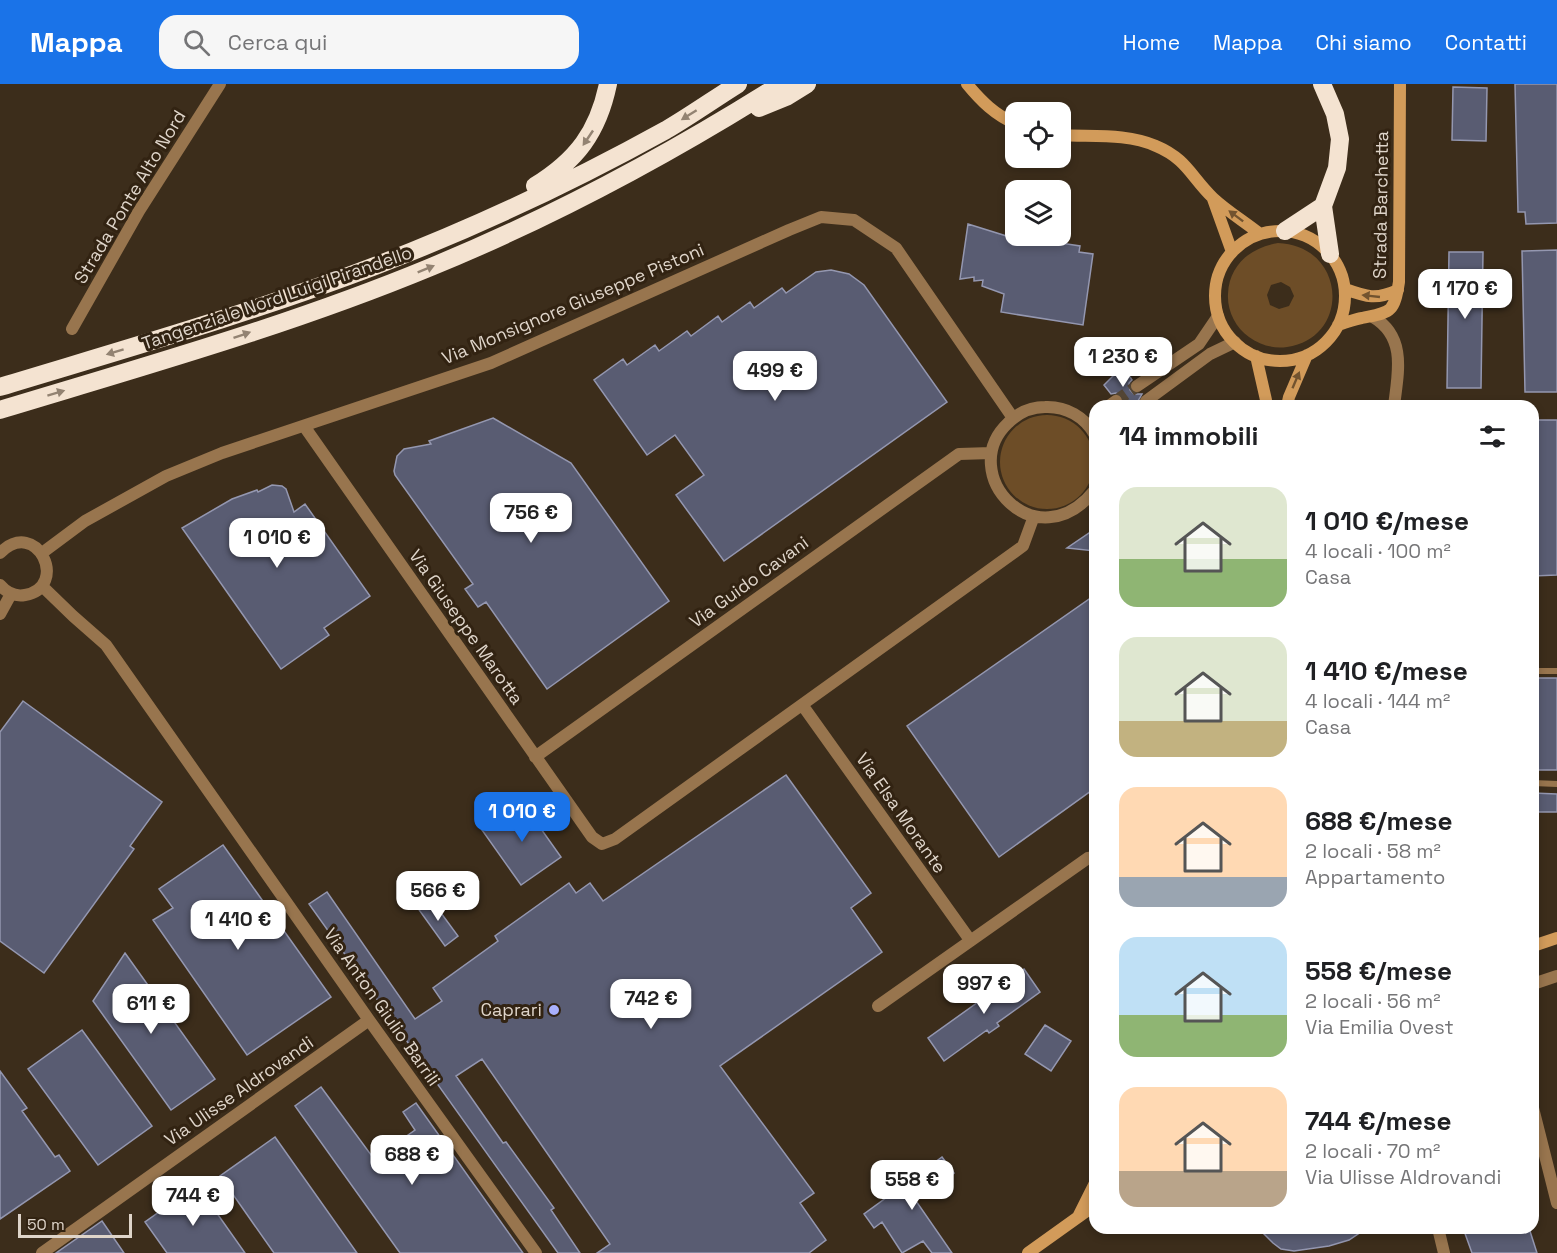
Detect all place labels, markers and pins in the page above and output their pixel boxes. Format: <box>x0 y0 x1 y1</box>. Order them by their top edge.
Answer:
pin: 1 170 € <box>1410 269 1520 320</box>
pin: 1 230 € <box>1068 337 1178 388</box>
pin: 499 € <box>733 351 817 402</box>
pin: 756 € <box>489 493 573 544</box>
pin: 1 010 € <box>222 518 332 569</box>
pin: 1 010 € <box>467 792 577 843</box>
pin: 566 € <box>396 871 480 922</box>
pin: 1 410 € <box>183 900 293 951</box>
pin: 997 € <box>942 964 1026 1015</box>
pin: 742 € <box>609 979 693 1030</box>
pin: 611 € <box>109 984 193 1035</box>
place label: Caprari <box>480 998 542 1021</box>
marker: Caprari <box>547 1003 561 1017</box>
pin: 688 € <box>370 1135 454 1186</box>
pin: 558 € <box>870 1160 954 1211</box>
pin: 744 € <box>151 1176 235 1227</box>

